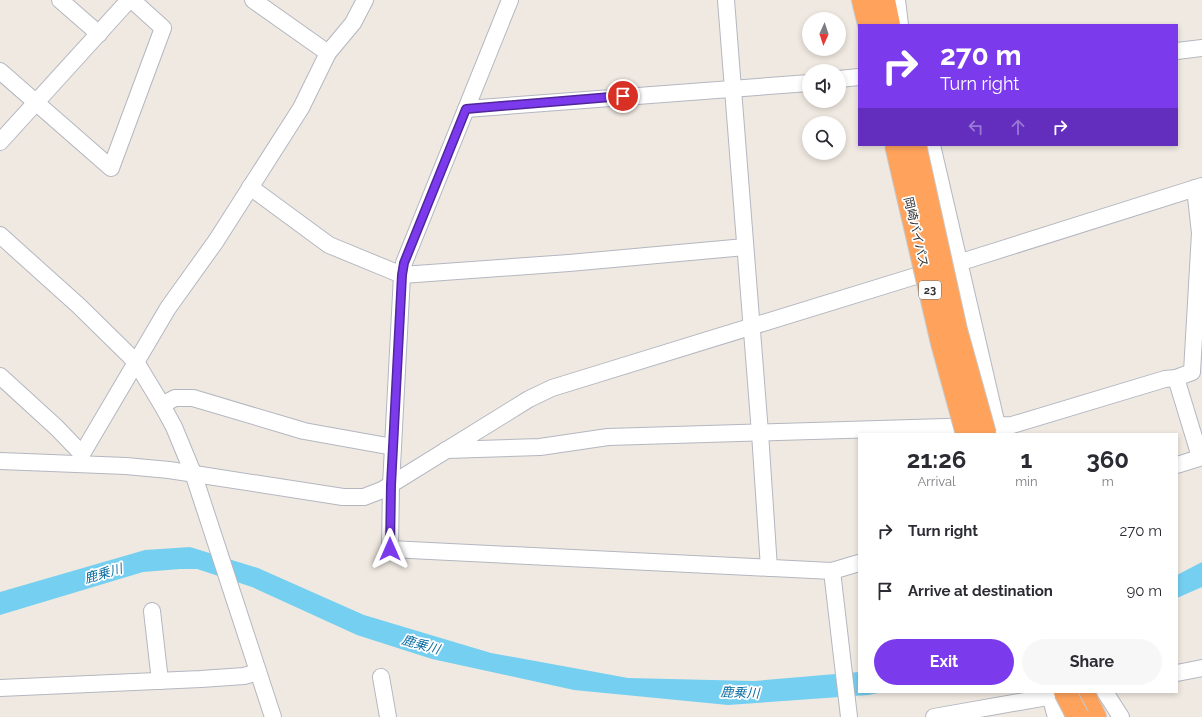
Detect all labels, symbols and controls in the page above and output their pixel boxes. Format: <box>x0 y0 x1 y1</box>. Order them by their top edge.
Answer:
north arrow <box>802 12 846 56</box>
map controls <box>802 12 846 160</box>
text: 270 m <box>940 39 1021 72</box>
icon: right <box>874 40 926 92</box>
button: sound <box>802 64 846 108</box>
text: Turn right <box>940 73 1019 94</box>
pin <box>606 79 640 113</box>
icon: arrive <box>612 85 634 107</box>
button: search <box>802 116 846 160</box>
icon: left <box>965 116 987 138</box>
icon: ahead <box>1007 116 1029 138</box>
icon: right <box>1049 116 1071 138</box>
street label: 岡崎バイパス <box>901 195 931 269</box>
road number: 23 <box>919 281 941 299</box>
text: 21:26 <box>907 445 966 474</box>
text: 1 <box>1020 445 1032 474</box>
text: 360 <box>1086 445 1129 474</box>
text: Arrival <box>918 474 956 489</box>
text: min <box>1015 474 1038 489</box>
text: m <box>1102 474 1114 489</box>
icon: right <box>874 520 896 542</box>
text: Turn right <box>908 522 978 540</box>
text: 270 m <box>1119 522 1162 540</box>
position arrow <box>369 528 411 570</box>
water label: 鹿乗川 <box>82 560 126 586</box>
icon: arrive <box>874 580 896 602</box>
text: Arrive at destination <box>908 582 1053 600</box>
text: 90 m <box>1126 582 1162 600</box>
water label: 鹿乗川 <box>400 632 444 658</box>
button: Exit <box>874 639 1014 685</box>
button: Share <box>1022 639 1162 685</box>
water label: 鹿乗川 <box>720 684 762 701</box>

